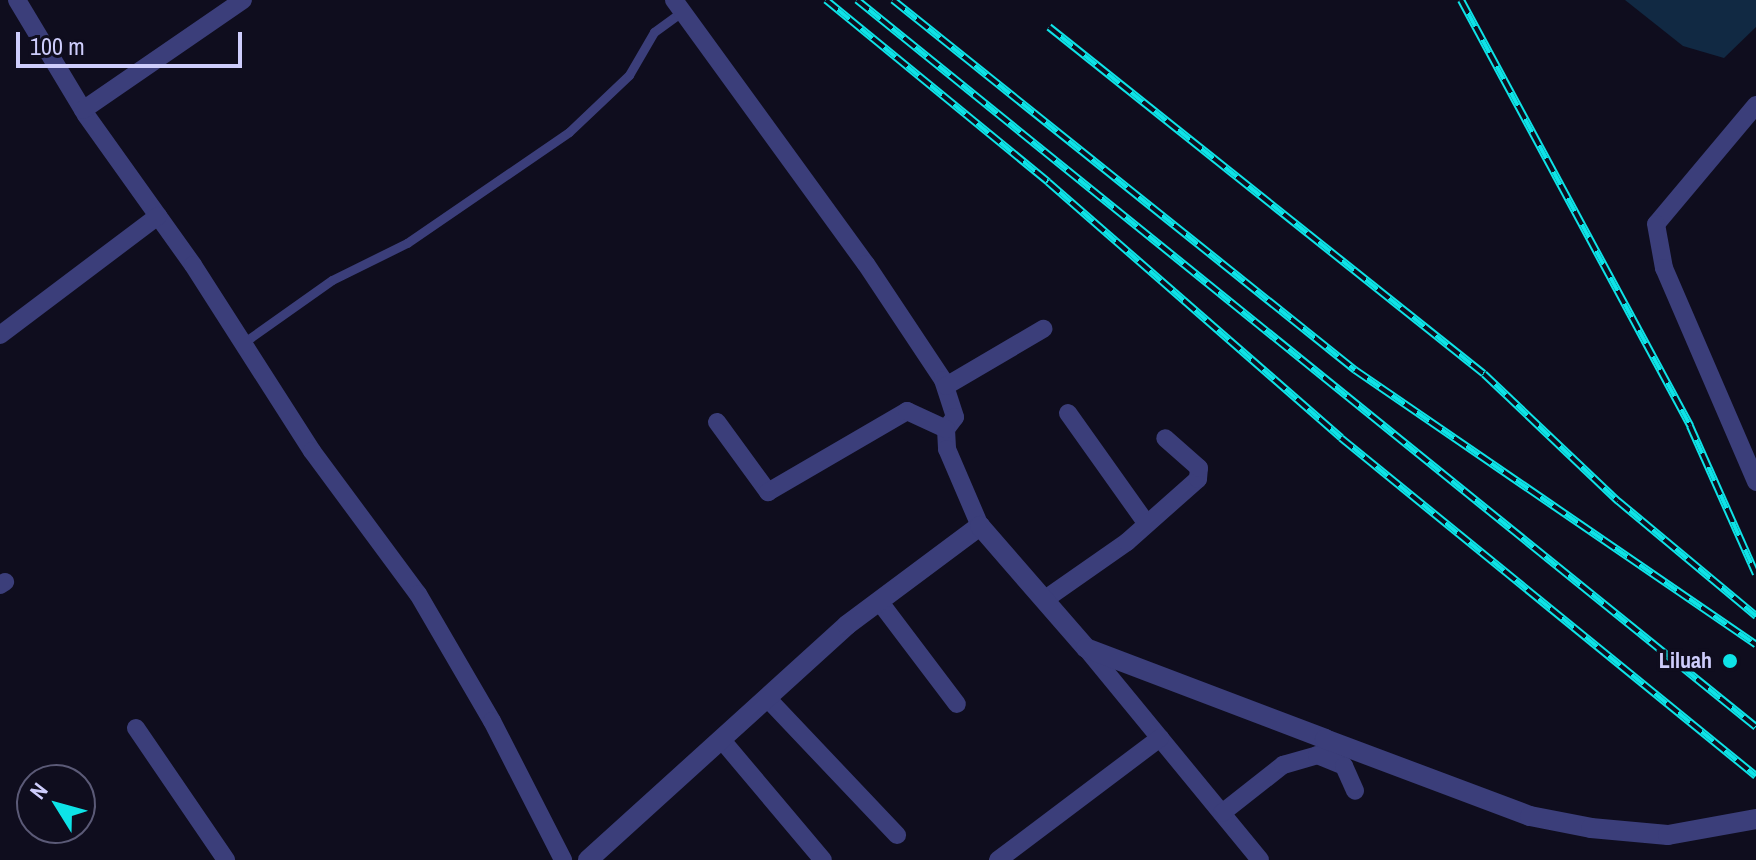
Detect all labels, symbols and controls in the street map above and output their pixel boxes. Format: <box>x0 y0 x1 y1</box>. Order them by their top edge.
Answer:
scale bar <box>20 16 246 66</box>
text: 100 m <box>30 30 85 62</box>
place label: Liluah <box>1659 648 1712 674</box>
marker: Liluah <box>1719 650 1741 672</box>
north arrow <box>16 764 96 844</box>
text: N <box>23 777 54 805</box>

